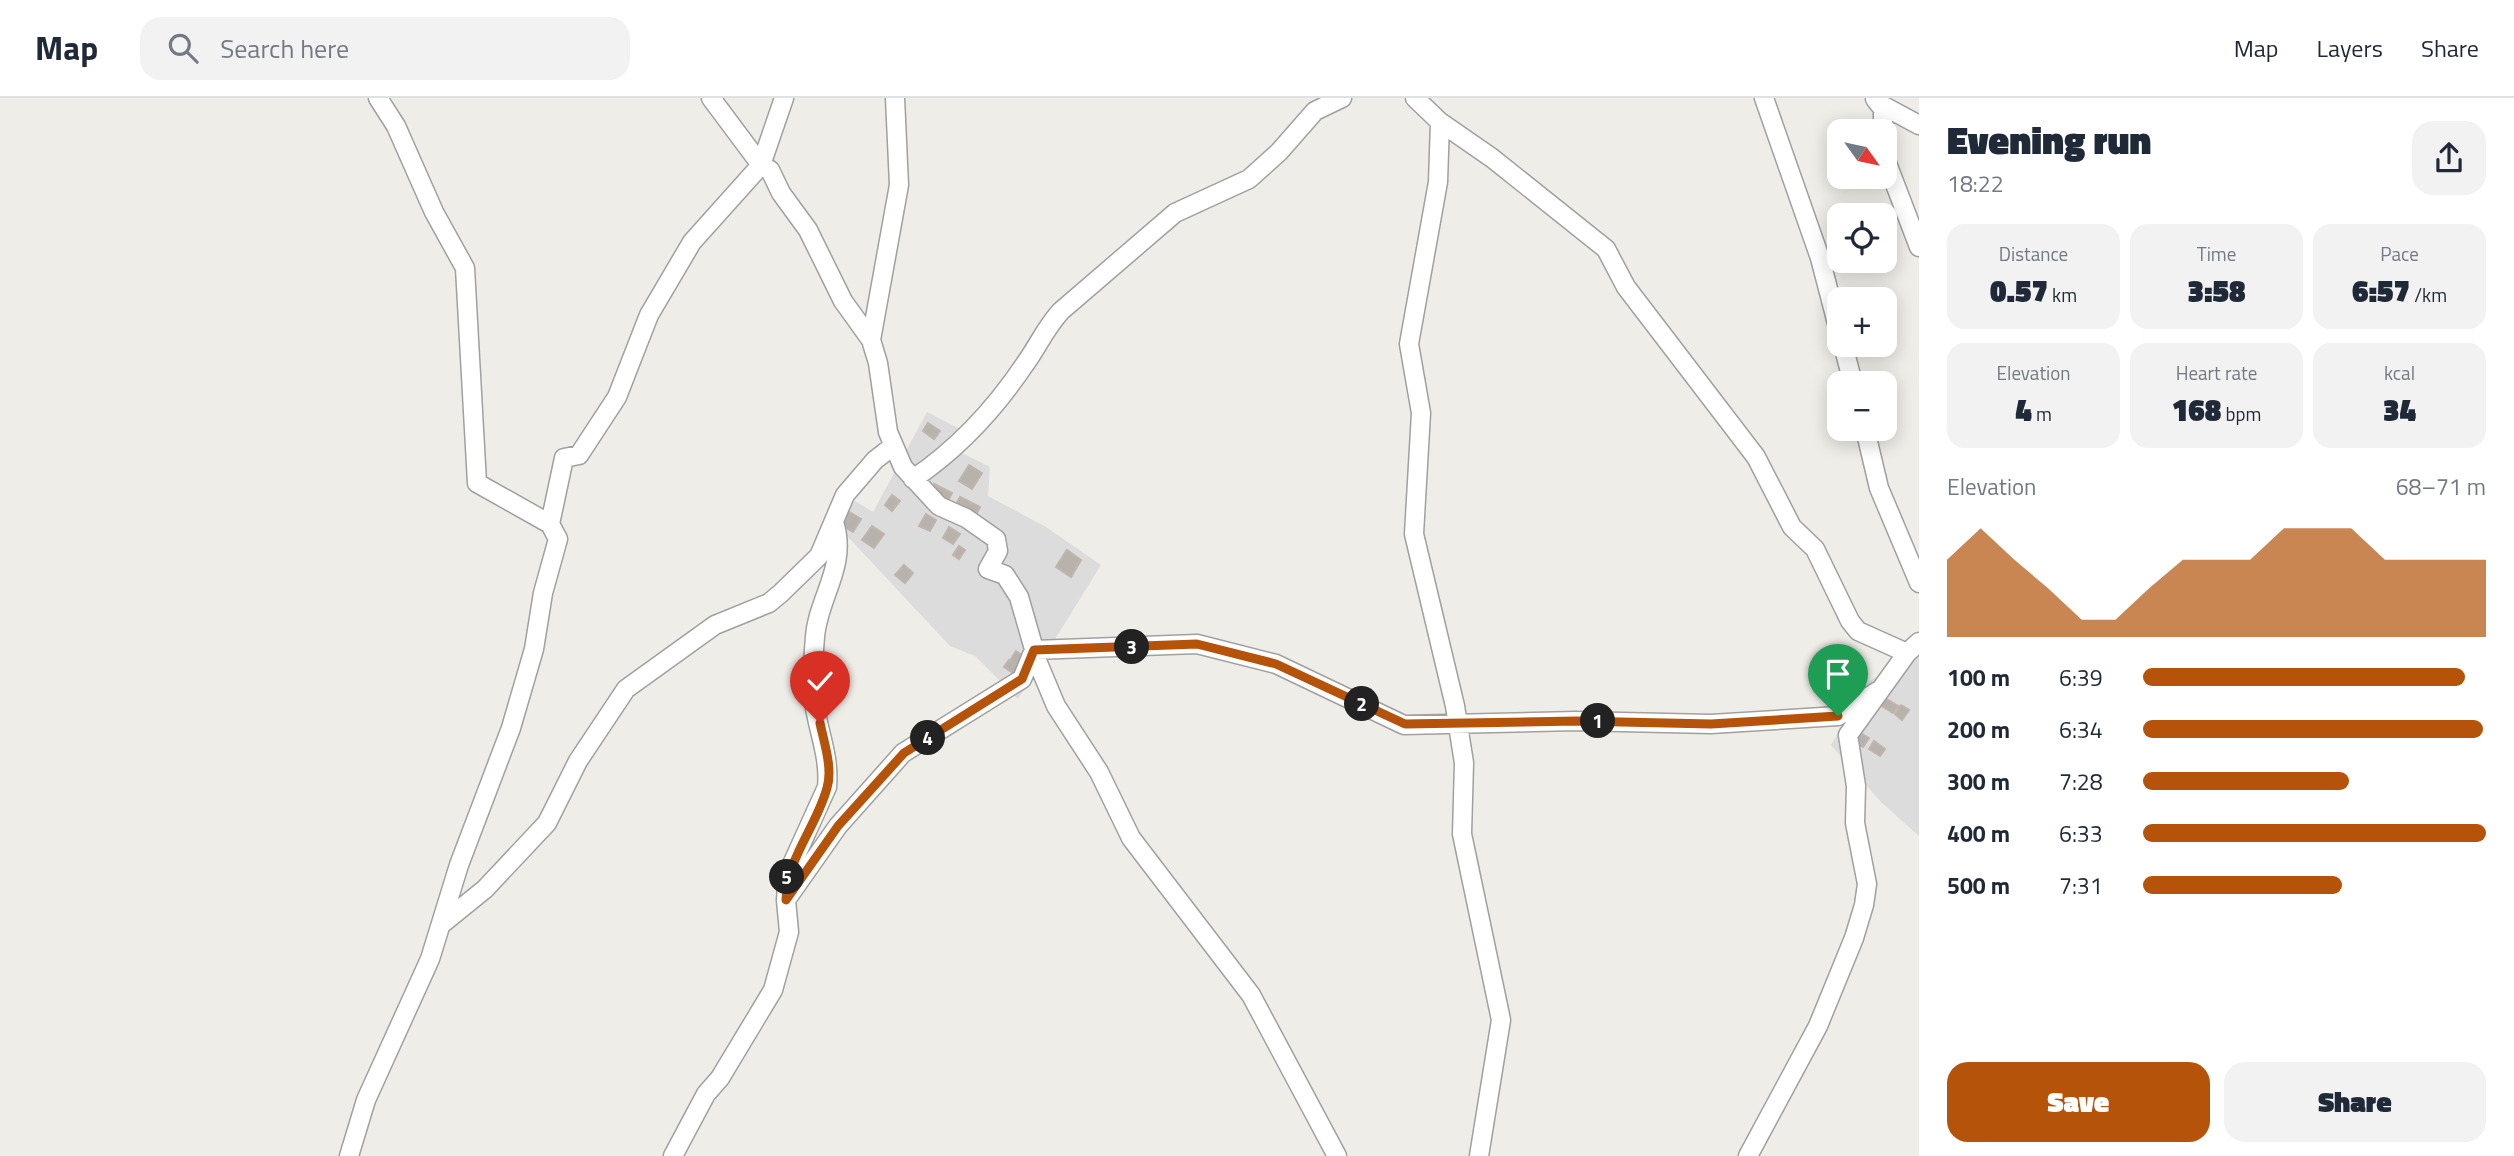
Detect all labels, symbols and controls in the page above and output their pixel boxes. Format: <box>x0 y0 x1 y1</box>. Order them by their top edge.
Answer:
search box <box>140 17 630 80</box>
text: Map <box>35 23 98 73</box>
icon: search <box>164 29 202 67</box>
text: Search here <box>220 29 349 68</box>
text: Map <box>2234 30 2279 66</box>
text: Layers <box>2317 30 2383 66</box>
text: Share <box>2421 30 2479 66</box>
text: Evening run <box>1947 111 2151 169</box>
north arrow <box>1827 119 1897 189</box>
map controls <box>1827 119 1897 441</box>
button: share <box>2412 121 2486 195</box>
text: 18:22 <box>1947 166 2004 201</box>
button: locate <box>1827 203 1897 273</box>
text: Distance <box>1999 239 2068 268</box>
text: Time <box>2197 239 2236 268</box>
text: Pace <box>2380 239 2419 268</box>
text: 0.57 <box>1990 268 2048 314</box>
text: 3:58 <box>2187 268 2246 314</box>
text: 6:57 <box>2352 268 2410 314</box>
text: km <box>2048 280 2077 309</box>
text: /km <box>2410 280 2447 309</box>
button: + <box>1827 287 1897 357</box>
text: Elevation <box>1997 358 2070 387</box>
text: Heart rate <box>2176 358 2257 387</box>
text: kcal <box>2384 358 2415 387</box>
button: − <box>1827 371 1897 441</box>
text: 4 <box>2015 387 2032 433</box>
text: 168 <box>2172 387 2221 433</box>
text: 34 <box>2383 387 2416 433</box>
text: m <box>2032 399 2052 428</box>
text: bpm <box>2221 399 2261 428</box>
text: Elevation <box>1947 469 2036 504</box>
text: 68–71 m <box>2396 469 2486 504</box>
pin: 3 <box>1114 630 1150 664</box>
text: 3 <box>1126 632 1137 661</box>
pin <box>1808 644 1868 716</box>
pin <box>790 651 850 723</box>
icon: arrive <box>1819 655 1857 693</box>
text: 100 m <box>1947 660 2010 695</box>
text: 6:39 <box>2059 660 2103 695</box>
icon: check <box>801 662 839 700</box>
pin: 2 <box>1344 686 1380 722</box>
text: 2 <box>1356 689 1367 718</box>
pin: 1 <box>1580 704 1616 738</box>
text: 1 <box>1592 706 1603 735</box>
text: 200 m <box>1947 712 2010 747</box>
text: 6:34 <box>2059 712 2103 747</box>
pin: 4 <box>911 720 946 756</box>
text: 4 <box>922 723 933 752</box>
text: 300 m <box>1947 764 2010 799</box>
text: 7:28 <box>2059 764 2103 799</box>
text: 400 m <box>1947 816 2010 851</box>
text: 6:33 <box>2059 816 2103 851</box>
pin: 5 <box>770 860 804 894</box>
text: 5 <box>781 862 792 891</box>
text: 500 m <box>1947 868 2010 903</box>
text: 7:31 <box>2059 868 2103 903</box>
button: Save <box>1947 1062 2210 1142</box>
button: Share <box>2224 1062 2486 1142</box>

